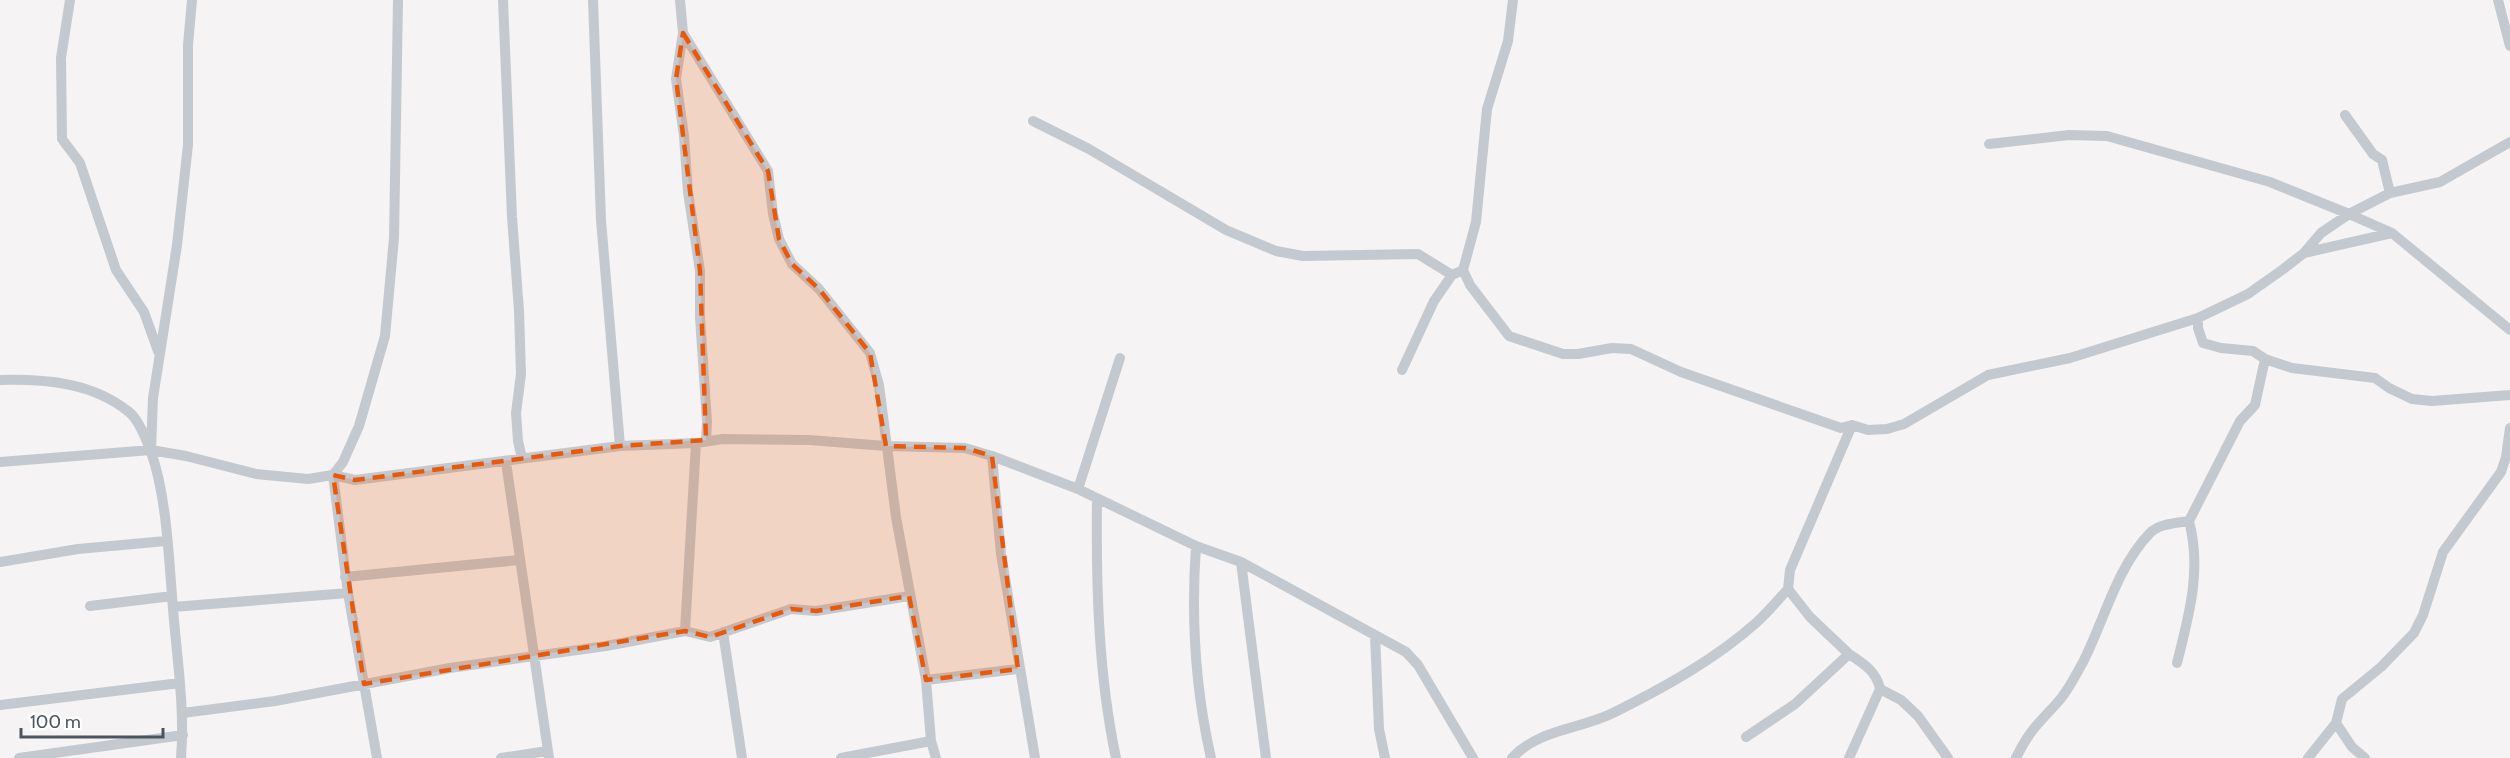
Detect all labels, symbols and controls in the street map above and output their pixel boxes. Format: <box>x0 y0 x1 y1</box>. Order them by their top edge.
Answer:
scale bar <box>21 701 164 739</box>
text: 100 m <box>30 711 81 733</box>

